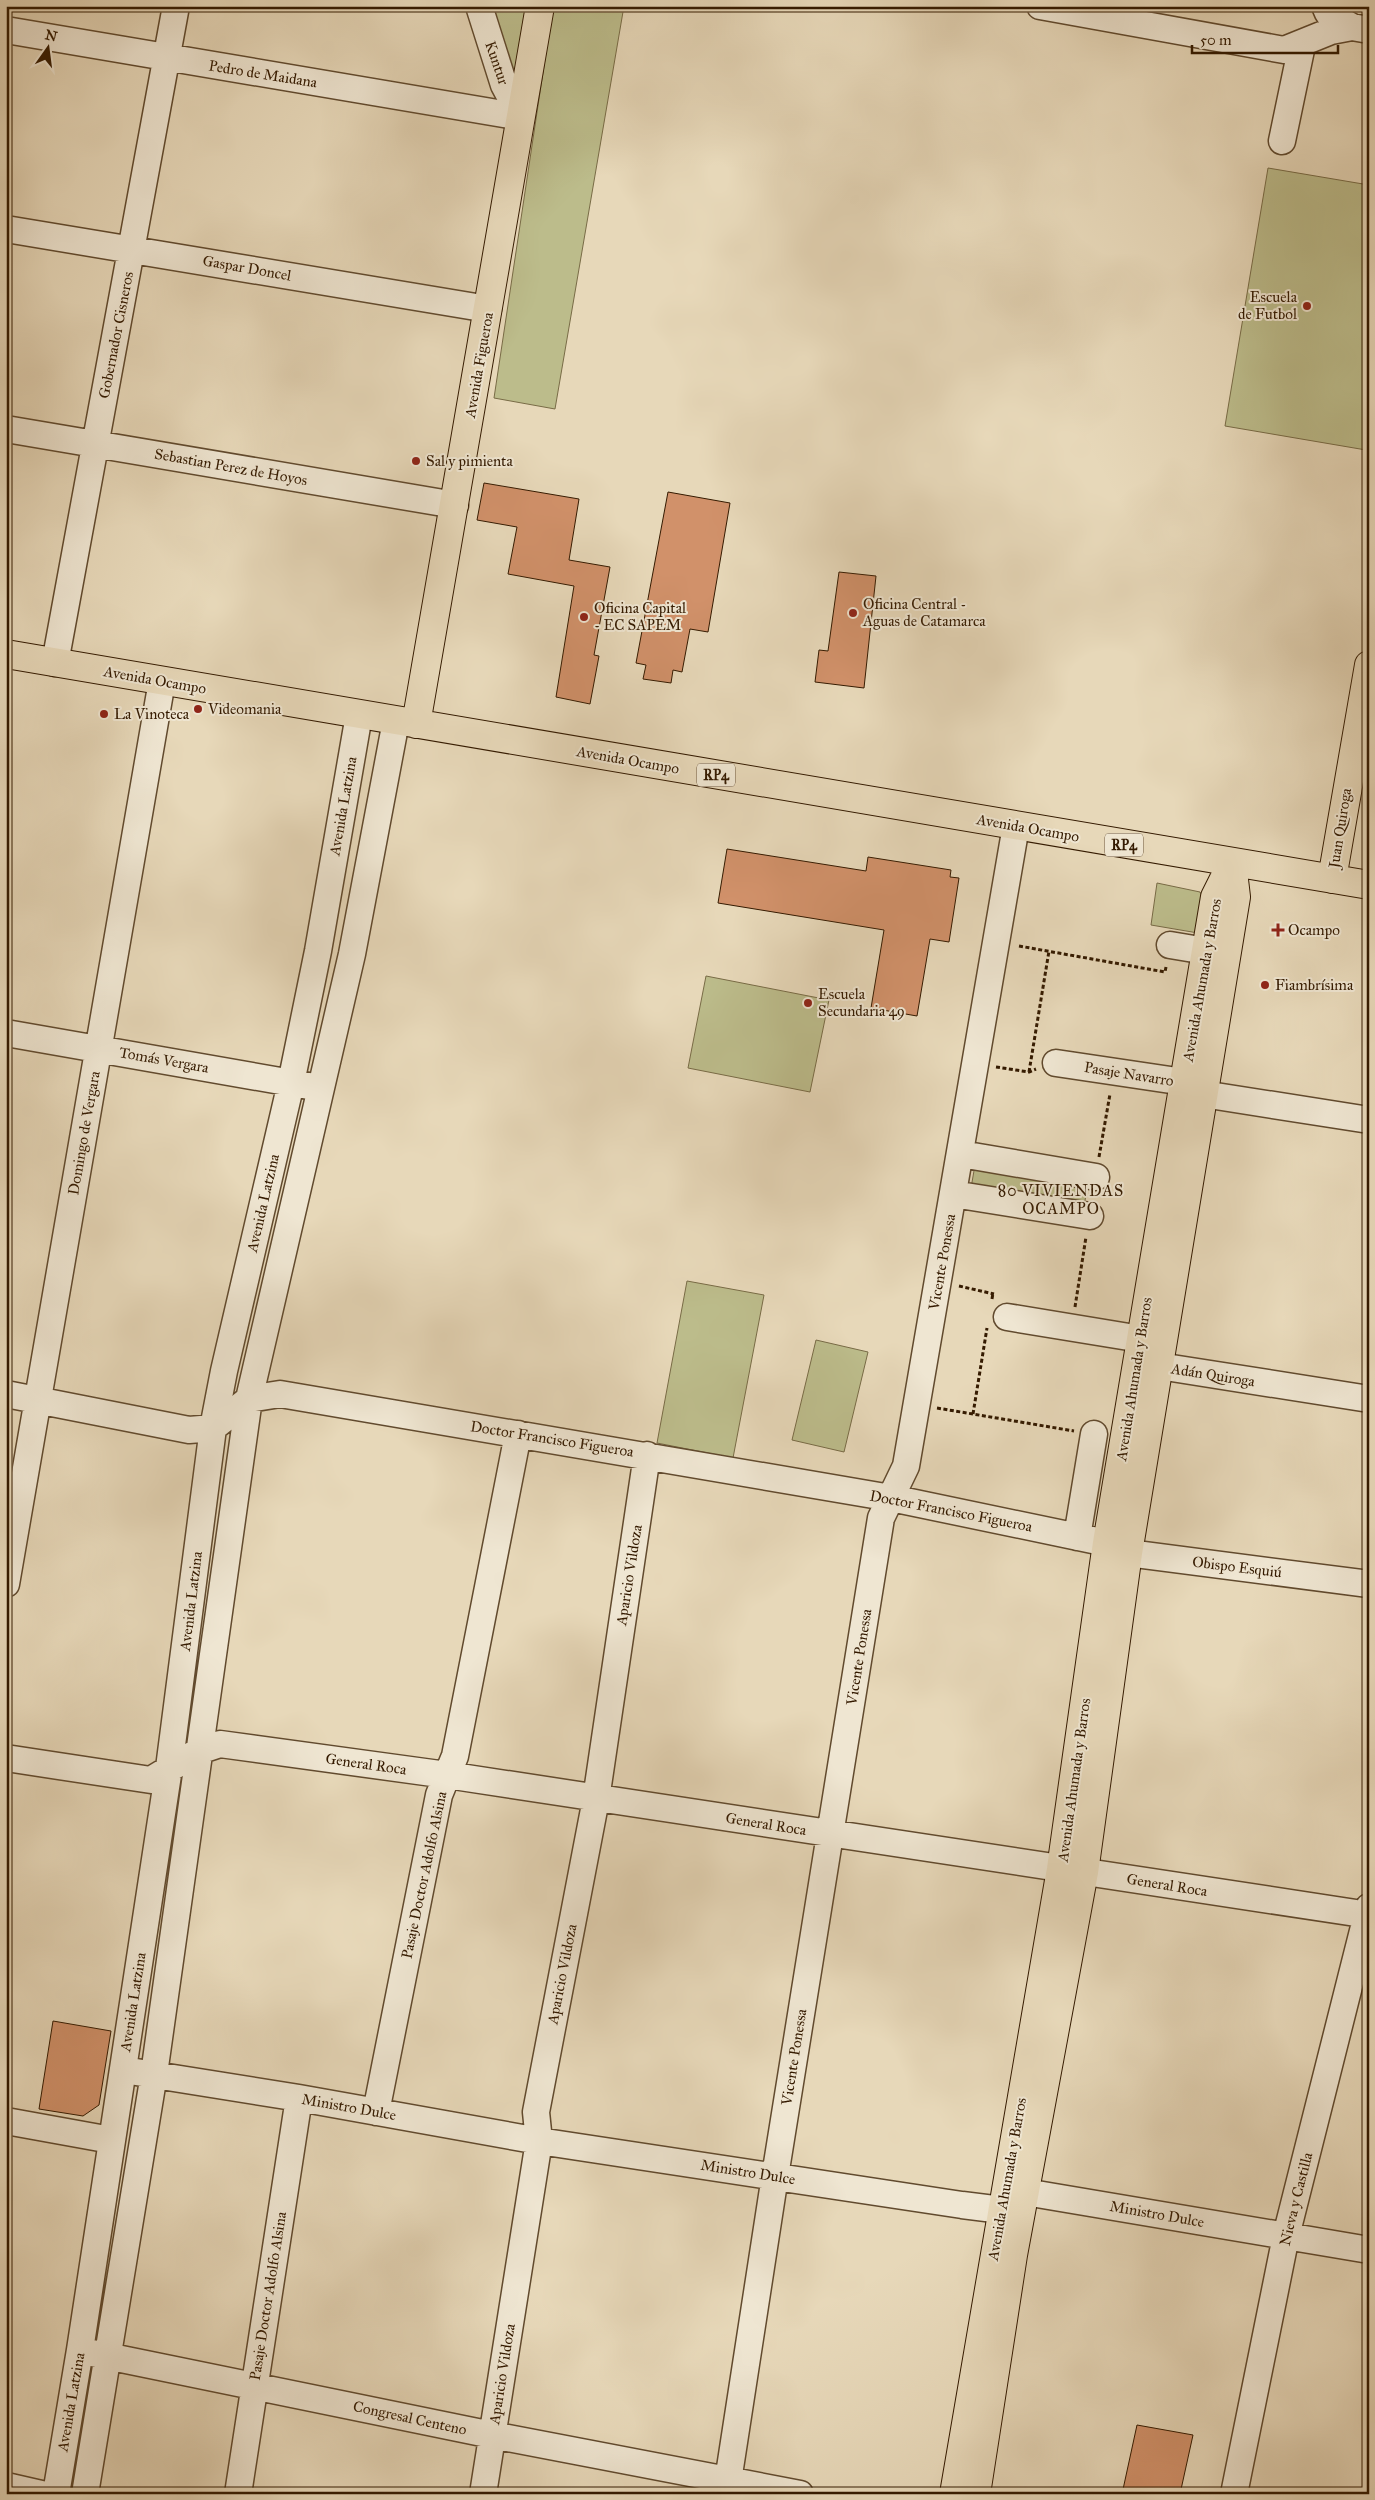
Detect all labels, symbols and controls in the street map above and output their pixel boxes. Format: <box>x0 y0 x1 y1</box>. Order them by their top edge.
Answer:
north arrow <box>22 22 72 72</box>
scale bar <box>1192 22 1339 54</box>
text: N <box>43 26 59 46</box>
text: 50 m <box>1200 31 1232 49</box>
street label: Kuntur <box>481 39 513 88</box>
street label: Pedro de Maidana <box>207 57 319 92</box>
street label: Gaspar Doncel <box>201 251 294 285</box>
street label: Gobernador Cisneros <box>95 270 137 400</box>
place label: Escuela de Futbol <box>1238 288 1298 323</box>
marker: Escuela de Futbol <box>1301 300 1313 312</box>
street label: Avenida Figueroa <box>461 310 497 420</box>
street label: Sebastian Perez de Hoyos <box>153 445 309 489</box>
place label: Sal y pimienta <box>426 452 513 470</box>
marker: Sal y pimienta <box>410 455 422 467</box>
place label: Oficina Central - Aguas de Catamarca <box>862 595 986 630</box>
place label: Oficina Capital - EC SAPEM <box>594 599 687 634</box>
marker: Oficina Central - Aguas de Catamarca <box>847 607 859 619</box>
marker: Oficina Capital - EC SAPEM <box>578 611 590 623</box>
street label: Avenida Ocampo <box>101 662 208 698</box>
place label: Videomania <box>207 700 282 718</box>
marker: Videomania <box>192 703 204 715</box>
place label: La Vinoteca <box>114 705 190 723</box>
marker: La Vinoteca <box>98 708 110 720</box>
street label: Avenida Ocampo <box>574 742 681 778</box>
street label: Avenida Latzina <box>325 754 361 858</box>
road number: RP4 <box>697 764 735 786</box>
street label: Juan Quiroga <box>1324 786 1356 871</box>
street label: Avenida Ocampo <box>974 810 1081 846</box>
road number: RP4 <box>1105 834 1143 856</box>
street label: Avenida Ahumada y Barros <box>1179 897 1225 1064</box>
place label: Ocampo <box>1288 921 1340 939</box>
marker: Ocampo <box>1272 924 1284 936</box>
place label: Fiambrísima <box>1275 976 1354 994</box>
marker: Fiambrísima <box>1259 979 1271 991</box>
place label: Escuela Secundaria 49 <box>818 985 905 1020</box>
marker: Escuela Secundaria 49 <box>802 997 814 1009</box>
street label: Tomás Vergara <box>118 1043 211 1077</box>
street label: Pasaje Navarro <box>1083 1058 1175 1090</box>
street label: Domingo de Vergara <box>64 1069 104 1196</box>
street label: Avenida Latzina <box>243 1151 283 1255</box>
district label: 80 VIVIENDAS OCAMPO <box>998 1181 1124 1218</box>
street label: Vicente Ponessa <box>925 1212 959 1313</box>
street label: Avenida Ahumada y Barros <box>1112 1296 1156 1463</box>
street label: Adán Quiroga <box>1169 1359 1257 1391</box>
street label: Doctor Francisco Figueroa <box>469 1417 636 1461</box>
street label: Doctor Francisco Figueroa <box>868 1486 1034 1536</box>
street label: Aparicio Vildoza <box>612 1523 646 1628</box>
street label: Avenida Latzina <box>176 1549 206 1653</box>
street label: Obispo Esquiú <box>1191 1553 1283 1582</box>
street label: Vicente Ponessa <box>842 1607 876 1708</box>
street label: Avenida Ahumada y Barros <box>1053 1697 1094 1864</box>
street label: General Roca <box>324 1749 408 1779</box>
street label: Pasaje Doctor Adolfo Alsina <box>397 1789 451 1960</box>
street label: General Roca <box>724 1809 808 1839</box>
street label: General Roca <box>1125 1870 1209 1900</box>
street label: Aparicio Vildoza <box>543 1922 581 2027</box>
street label: Avenida Latzina <box>116 1950 150 2054</box>
street label: Vicente Ponessa <box>777 2007 811 2108</box>
street label: Ministro Dulce <box>300 2090 398 2124</box>
street label: Avenida Ahumada y Barros <box>984 2096 1030 2263</box>
street label: Nieva y Castilla <box>1276 2150 1316 2248</box>
street label: Ministro Dulce <box>699 2156 797 2188</box>
street label: Ministro Dulce <box>1108 2197 1206 2231</box>
street label: Pasaje Doctor Adolfo Alsina <box>246 2210 290 2382</box>
street label: Aparicio Vildoza <box>485 2322 519 2427</box>
street label: Avenida Latzina <box>53 2350 89 2454</box>
street label: Congresal Centeno <box>352 2397 469 2439</box>

